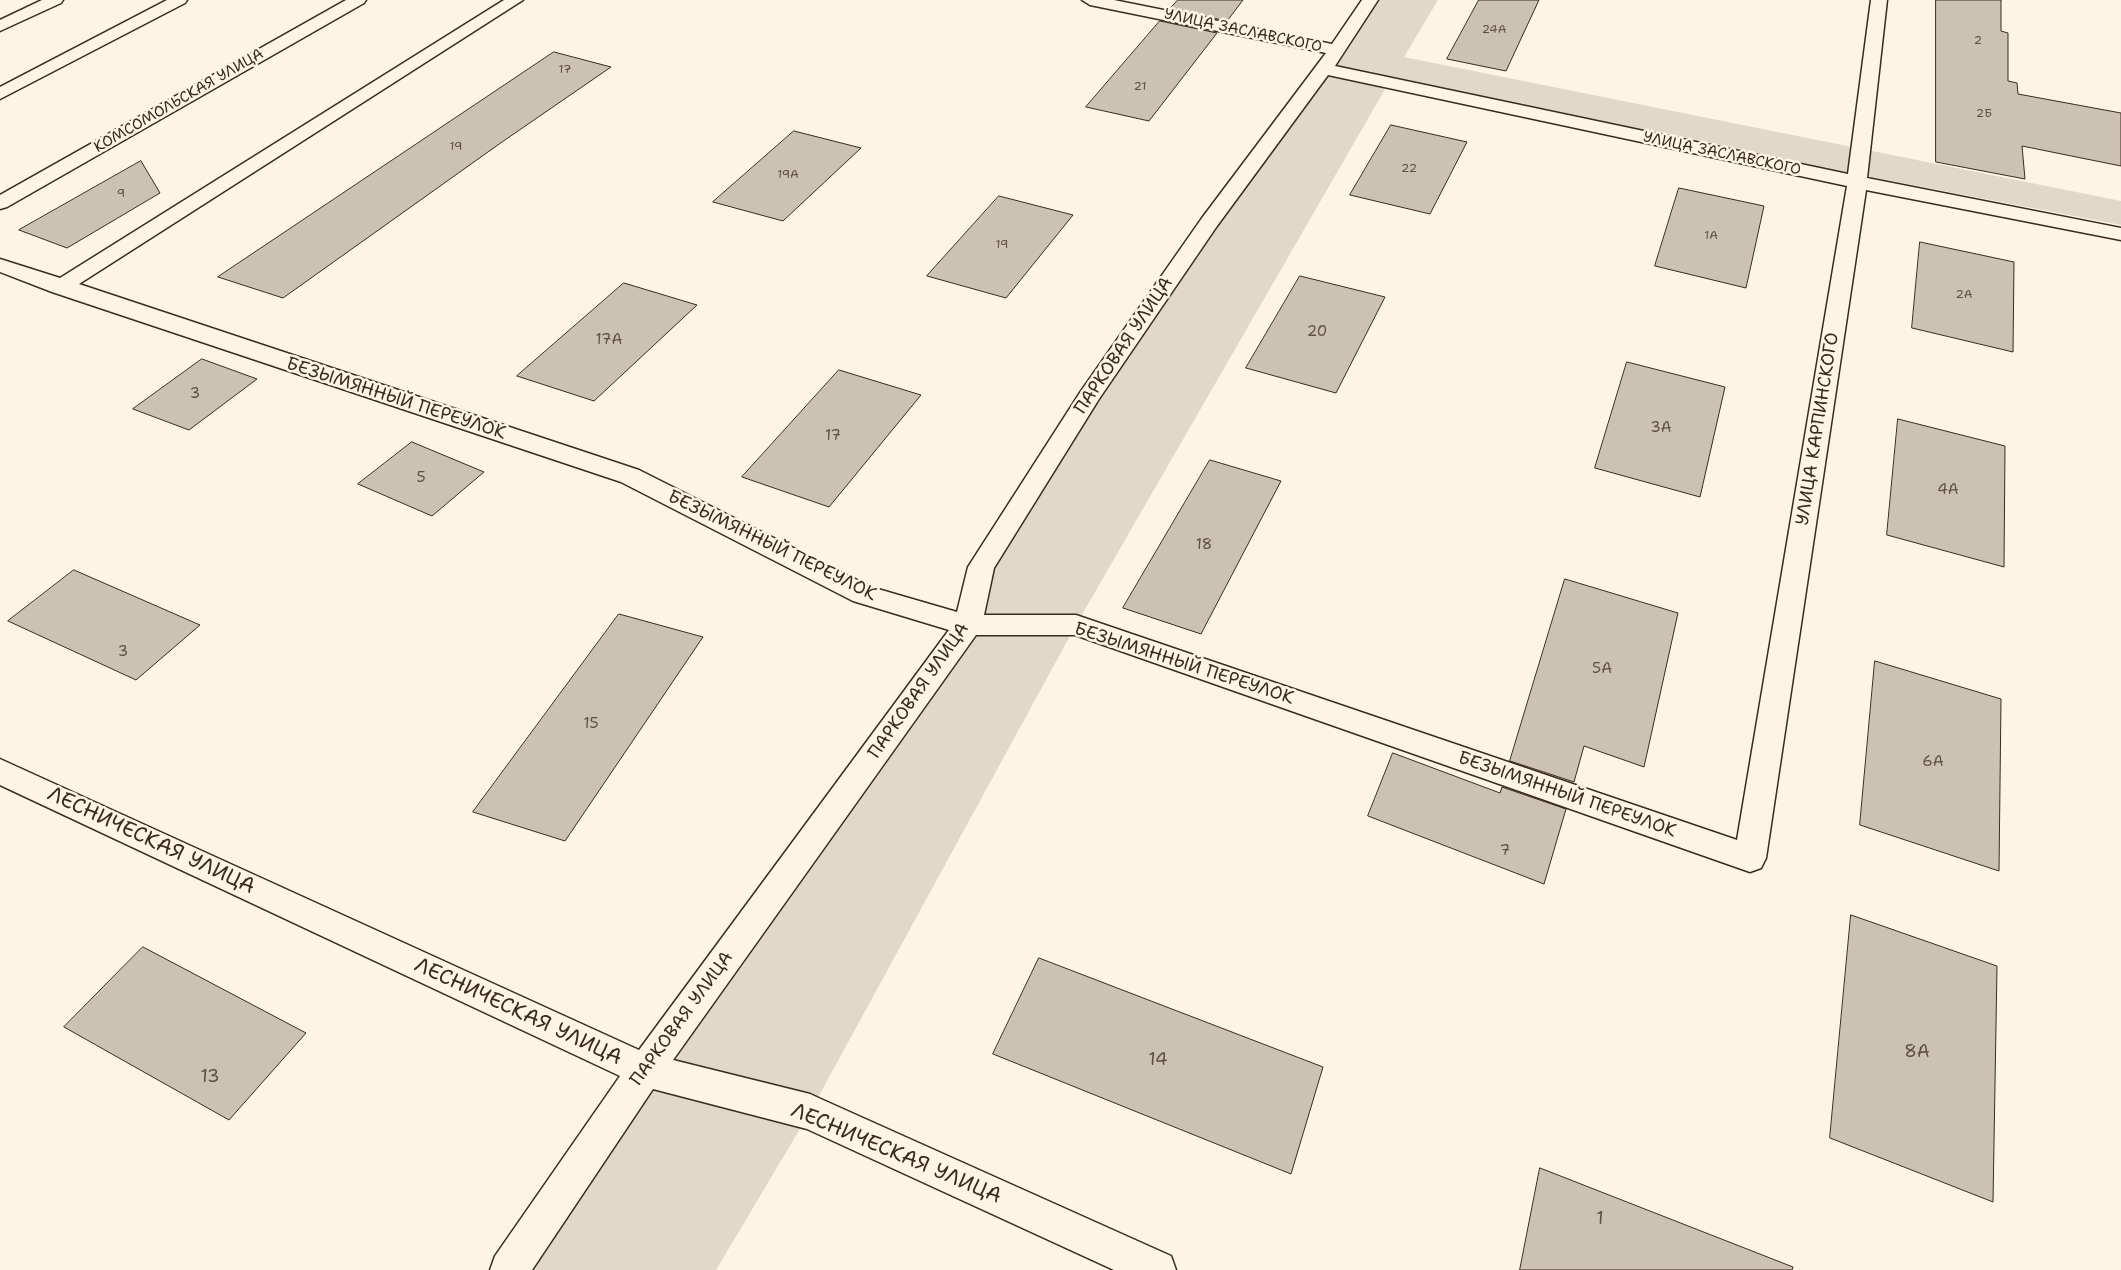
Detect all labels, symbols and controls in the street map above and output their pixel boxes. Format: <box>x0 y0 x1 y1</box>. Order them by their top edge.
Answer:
street label: УЛИЦА ЗАСЛАВСКОГО <box>1162 5 1324 57</box>
house number: 24А <box>1482 23 1506 37</box>
house number: 2 <box>1974 34 1982 48</box>
street label: КОМСОМОЛЬСКАЯ УЛИЦА <box>91 45 267 157</box>
house number: 17 <box>559 63 571 77</box>
house number: 21 <box>1134 80 1146 94</box>
house number: 2Б <box>1976 107 1992 121</box>
street label: УЛИЦА ЗАСЛАВСКОГО <box>1641 128 1803 180</box>
house number: 19 <box>450 140 462 154</box>
house number: 22 <box>1401 162 1417 176</box>
house number: 19А <box>777 168 799 182</box>
house number: 9 <box>117 187 125 201</box>
house number: 1А <box>1704 229 1718 243</box>
house number: 19 <box>996 238 1008 252</box>
street label: ПАРКОВАЯ УЛИЦА <box>1070 273 1178 419</box>
house number: 2А <box>1955 288 1973 302</box>
house number: 20 <box>1307 323 1327 341</box>
house number: 17А <box>596 331 622 349</box>
street label: УЛИЦА КАРПИНСКОГО <box>1792 331 1844 527</box>
street label: БЕЗЫМЯННЫЙ ПЕРЕУЛОК <box>283 353 509 445</box>
house number: 3 <box>190 385 200 403</box>
house number: 3А <box>1650 419 1672 437</box>
house number: 17 <box>825 427 841 445</box>
house number: 5 <box>416 469 426 487</box>
house number: 4А <box>1937 481 1959 499</box>
street label: БЕЗЫМЯННЫЙ ПЕРЕУЛОК <box>664 486 880 606</box>
house number: 18 <box>1196 536 1212 554</box>
street label: БЕЗЫМЯННЫЙ ПЕРЕУЛОК <box>1071 618 1297 710</box>
street label: ПАРКОВАЯ УЛИЦА <box>864 619 974 763</box>
house number: 3 <box>118 643 128 661</box>
house number: 5А <box>1592 660 1612 678</box>
house number: 15 <box>583 715 599 733</box>
street label: БЕЗЫМЯННЫЙ ПЕРЕУЛОК <box>1455 747 1679 843</box>
house number: 6А <box>1922 753 1944 771</box>
street label: ЛЕСНИЧЕСКАЯ УЛИЦА <box>43 782 259 900</box>
house number: 7 <box>1500 842 1510 860</box>
street label: ПАРКОВАЯ УЛИЦА <box>626 948 738 1090</box>
street label: ЛЕСНИЧЕСКАЯ УЛИЦА <box>410 953 626 1071</box>
house number: 8А <box>1904 1041 1930 1063</box>
house number: 14 <box>1148 1049 1168 1071</box>
house number: 13 <box>200 1066 220 1088</box>
street label: ЛЕСНИЧЕСКАЯ УЛИЦА <box>787 1098 1005 1210</box>
house number: 1 <box>1596 1208 1604 1230</box>

